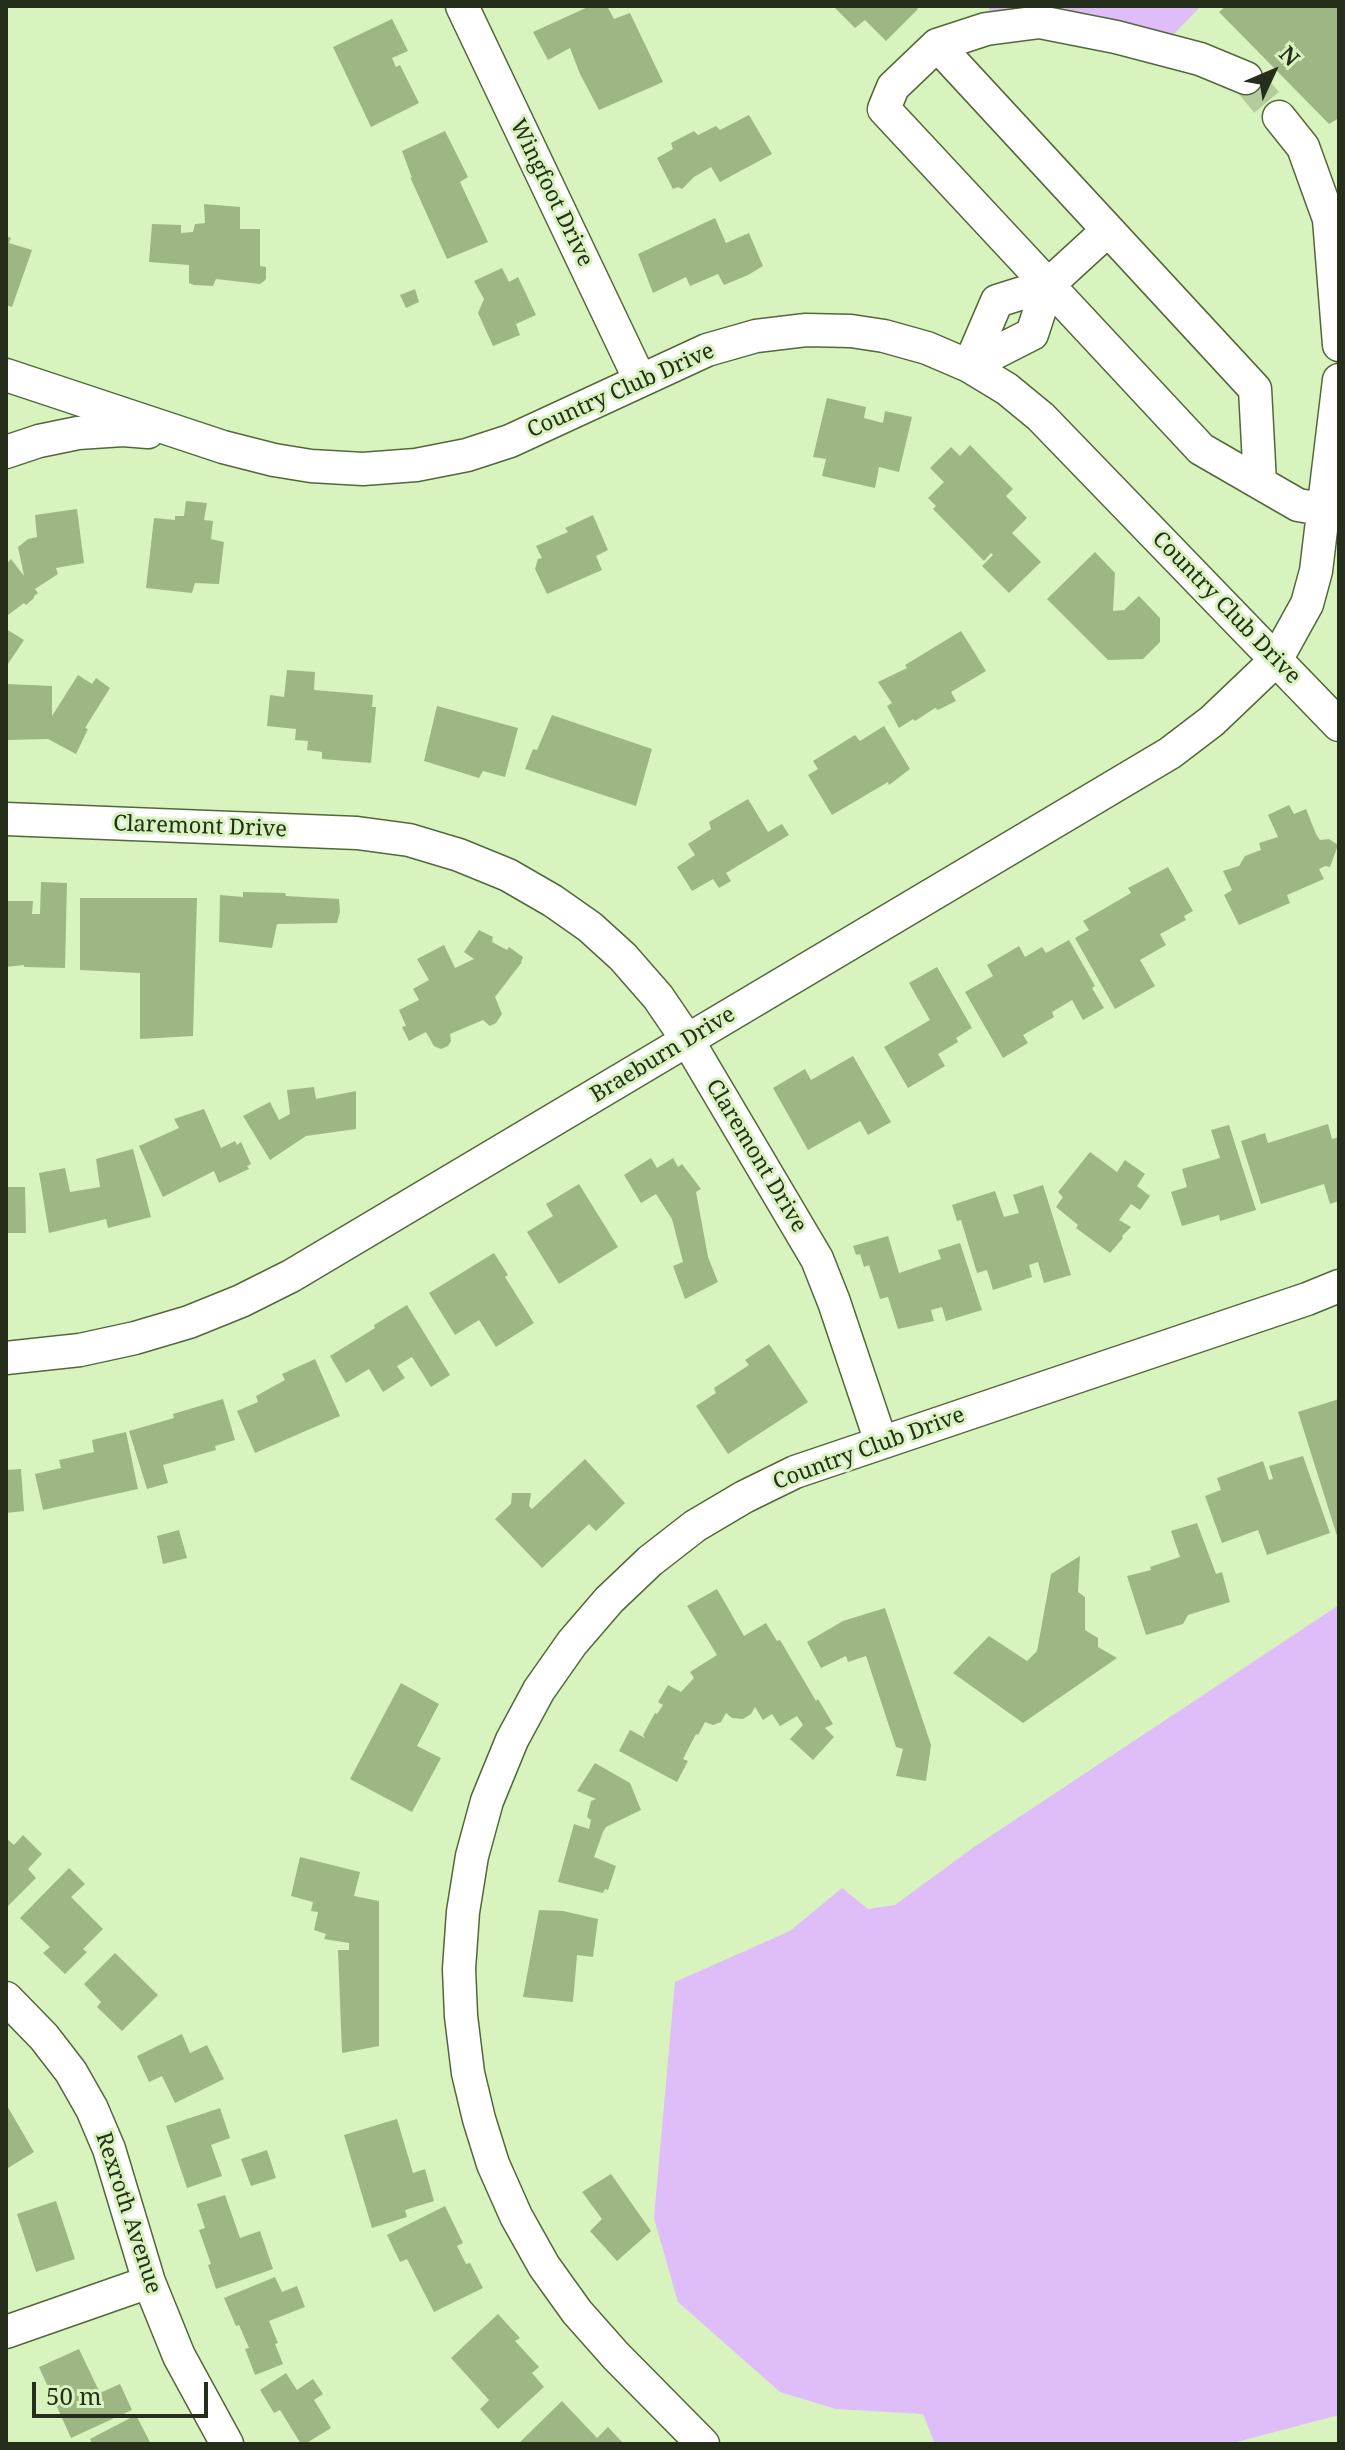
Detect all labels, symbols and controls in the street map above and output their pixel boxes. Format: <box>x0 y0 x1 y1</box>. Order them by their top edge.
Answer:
north arrow <box>1233 32 1313 112</box>
text: N <box>1273 39 1307 72</box>
street label: Wingfoot Drive <box>504 115 598 271</box>
street label: Country Club Drive <box>523 338 719 444</box>
street label: Country Club Drive <box>1146 526 1306 690</box>
street label: Claremont Drive <box>113 811 287 843</box>
street label: Braeburn Drive <box>586 1001 740 1109</box>
street label: Claremont Drive <box>700 1075 812 1237</box>
street label: Country Club Drive <box>770 1402 968 1496</box>
street label: Rexroth Avenue <box>89 2129 167 2297</box>
scale bar <box>36 2366 212 2416</box>
text: 50 m <box>46 2379 102 2412</box>

